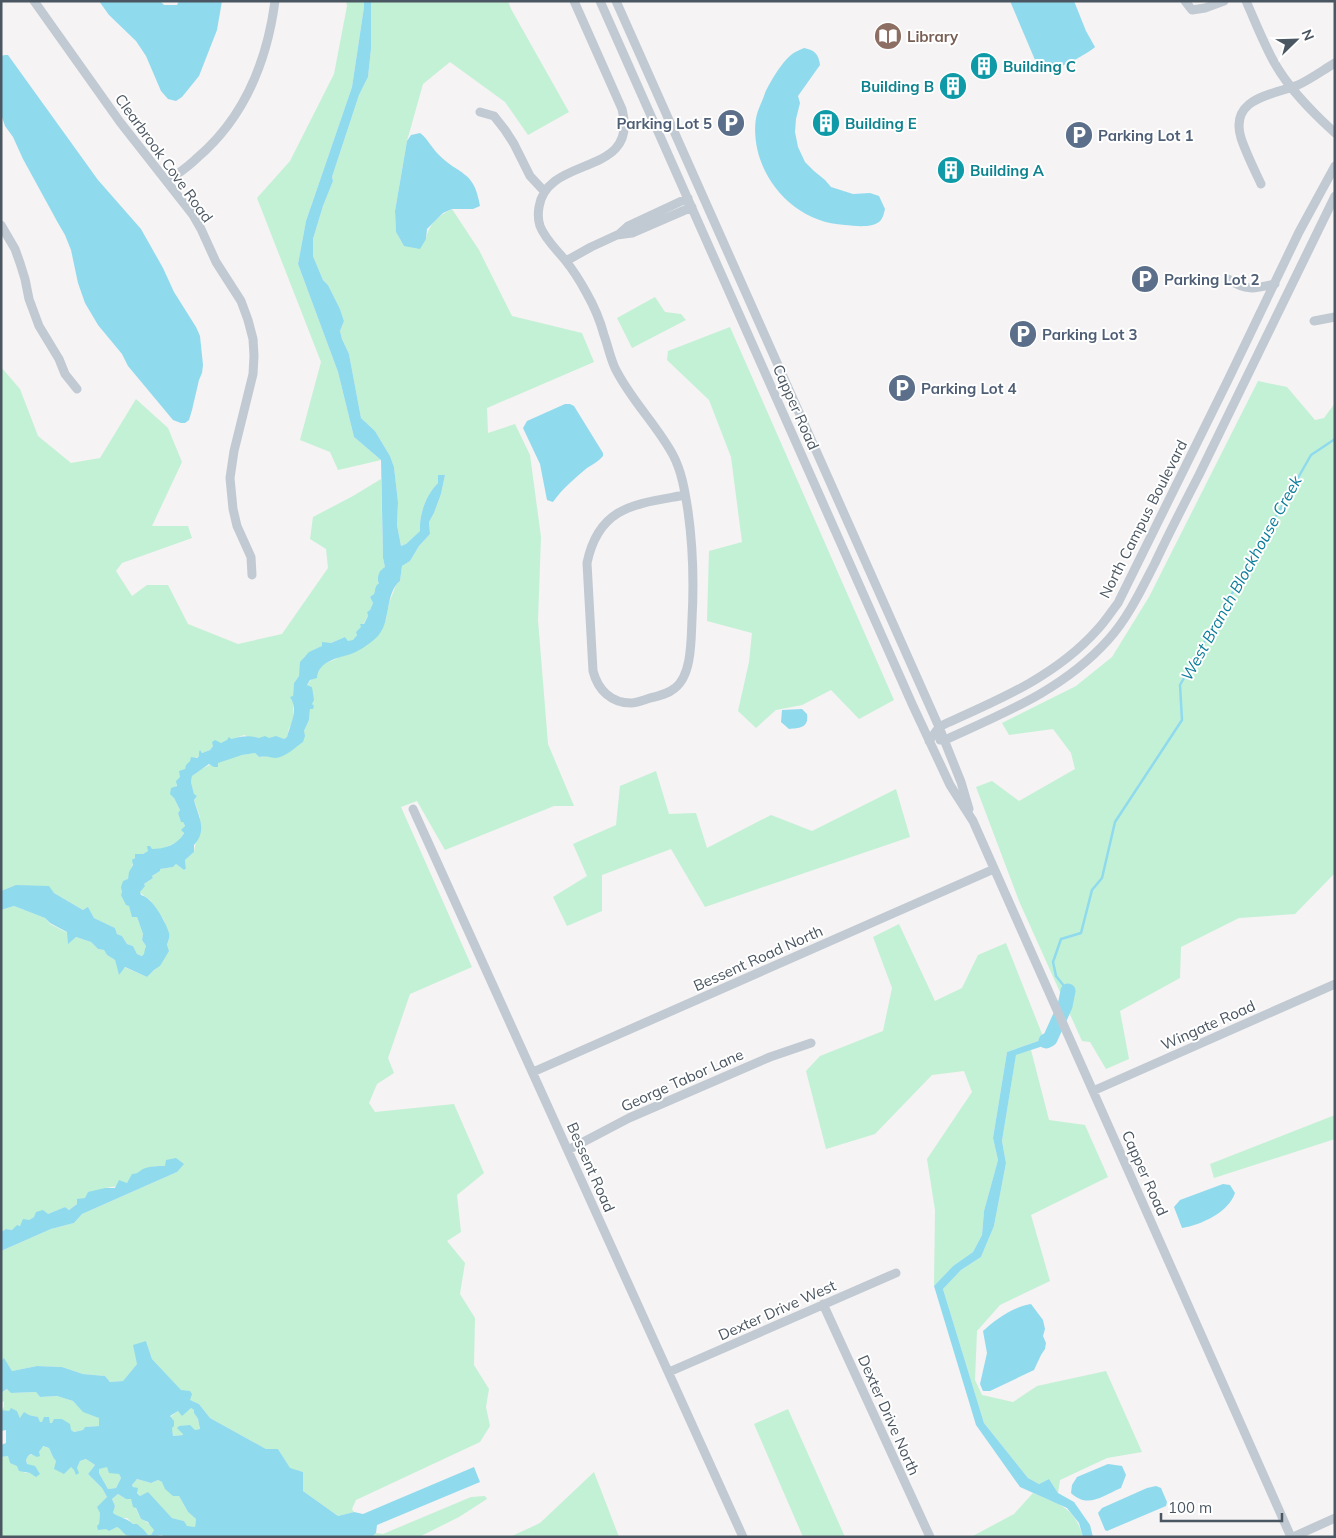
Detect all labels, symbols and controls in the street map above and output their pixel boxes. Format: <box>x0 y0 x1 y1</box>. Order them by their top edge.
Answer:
north arrow <box>1271 15 1321 65</box>
library icon: Library <box>873 21 903 51</box>
place label: Library <box>907 27 959 46</box>
text: N <box>1298 27 1318 43</box>
building icon: Building C <box>969 51 999 81</box>
place label: Building C <box>1003 57 1076 76</box>
building icon: Building B <box>938 71 968 101</box>
place label: Building B <box>861 77 934 96</box>
street label: Clearbrook Cove Road <box>111 90 217 226</box>
parking icon: Parking Lot 5 <box>716 108 746 138</box>
building icon: Building E <box>811 108 841 138</box>
place label: Parking Lot 5 <box>617 114 712 133</box>
place label: Building E <box>845 114 917 133</box>
parking icon: Parking Lot 1 <box>1064 120 1094 150</box>
place label: Parking Lot 1 <box>1098 126 1193 145</box>
building icon: Building A <box>936 155 966 185</box>
place label: Building A <box>970 161 1045 180</box>
parking icon: Parking Lot 2 <box>1130 264 1160 294</box>
place label: Parking Lot 2 <box>1164 270 1259 289</box>
parking icon: Parking Lot 3 <box>1008 319 1038 349</box>
place label: Parking Lot 3 <box>1042 325 1137 344</box>
street label: Capper Road <box>769 361 823 453</box>
parking icon: Parking Lot 4 <box>887 373 917 403</box>
place label: Parking Lot 4 <box>921 379 1016 398</box>
street label: North Campus Boulevard <box>1095 437 1191 601</box>
water label: West Branch Blockhouse Creek <box>1176 471 1306 684</box>
street label: Bessent Road North <box>690 921 826 995</box>
street label: Wingate Road <box>1158 996 1258 1054</box>
street label: George Tabor Lane <box>618 1044 746 1116</box>
street label: Bessent Road <box>563 1119 619 1215</box>
street label: Capper Road <box>1118 1127 1172 1219</box>
street label: Dexter Drive West <box>715 1276 839 1344</box>
street label: Dexter Drive North <box>854 1352 924 1478</box>
scale bar <box>1161 1490 1282 1522</box>
text: 100 m <box>1168 1498 1212 1517</box>

